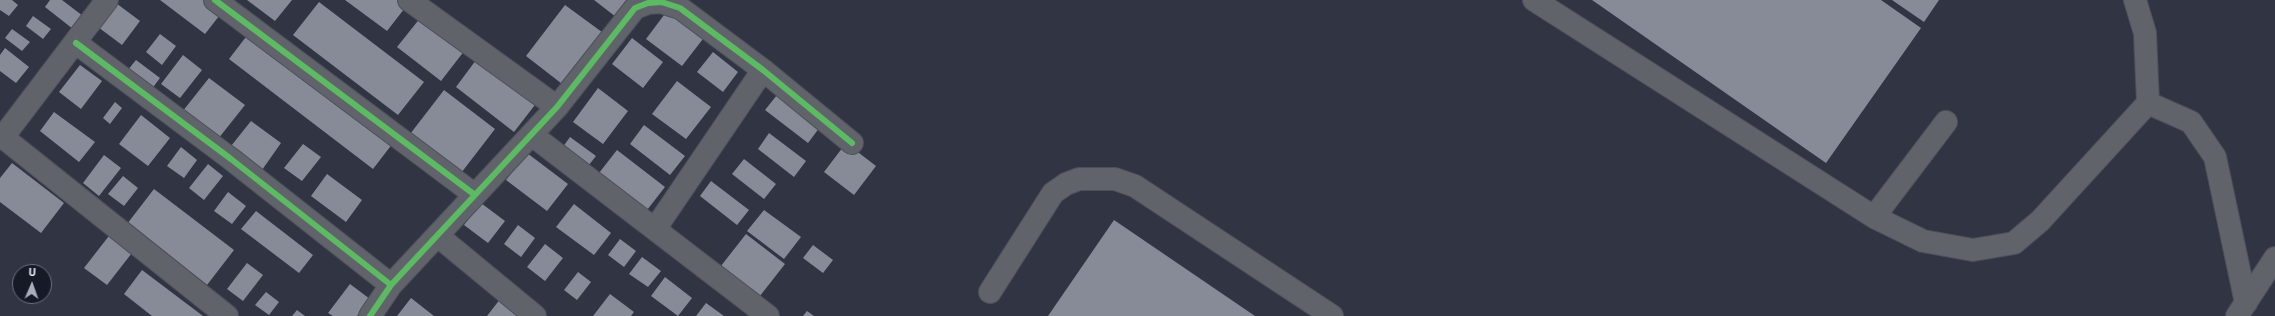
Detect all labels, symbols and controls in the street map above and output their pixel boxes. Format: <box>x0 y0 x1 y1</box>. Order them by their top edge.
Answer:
north arrow <box>12 264 52 304</box>
text: U <box>29 266 36 279</box>

